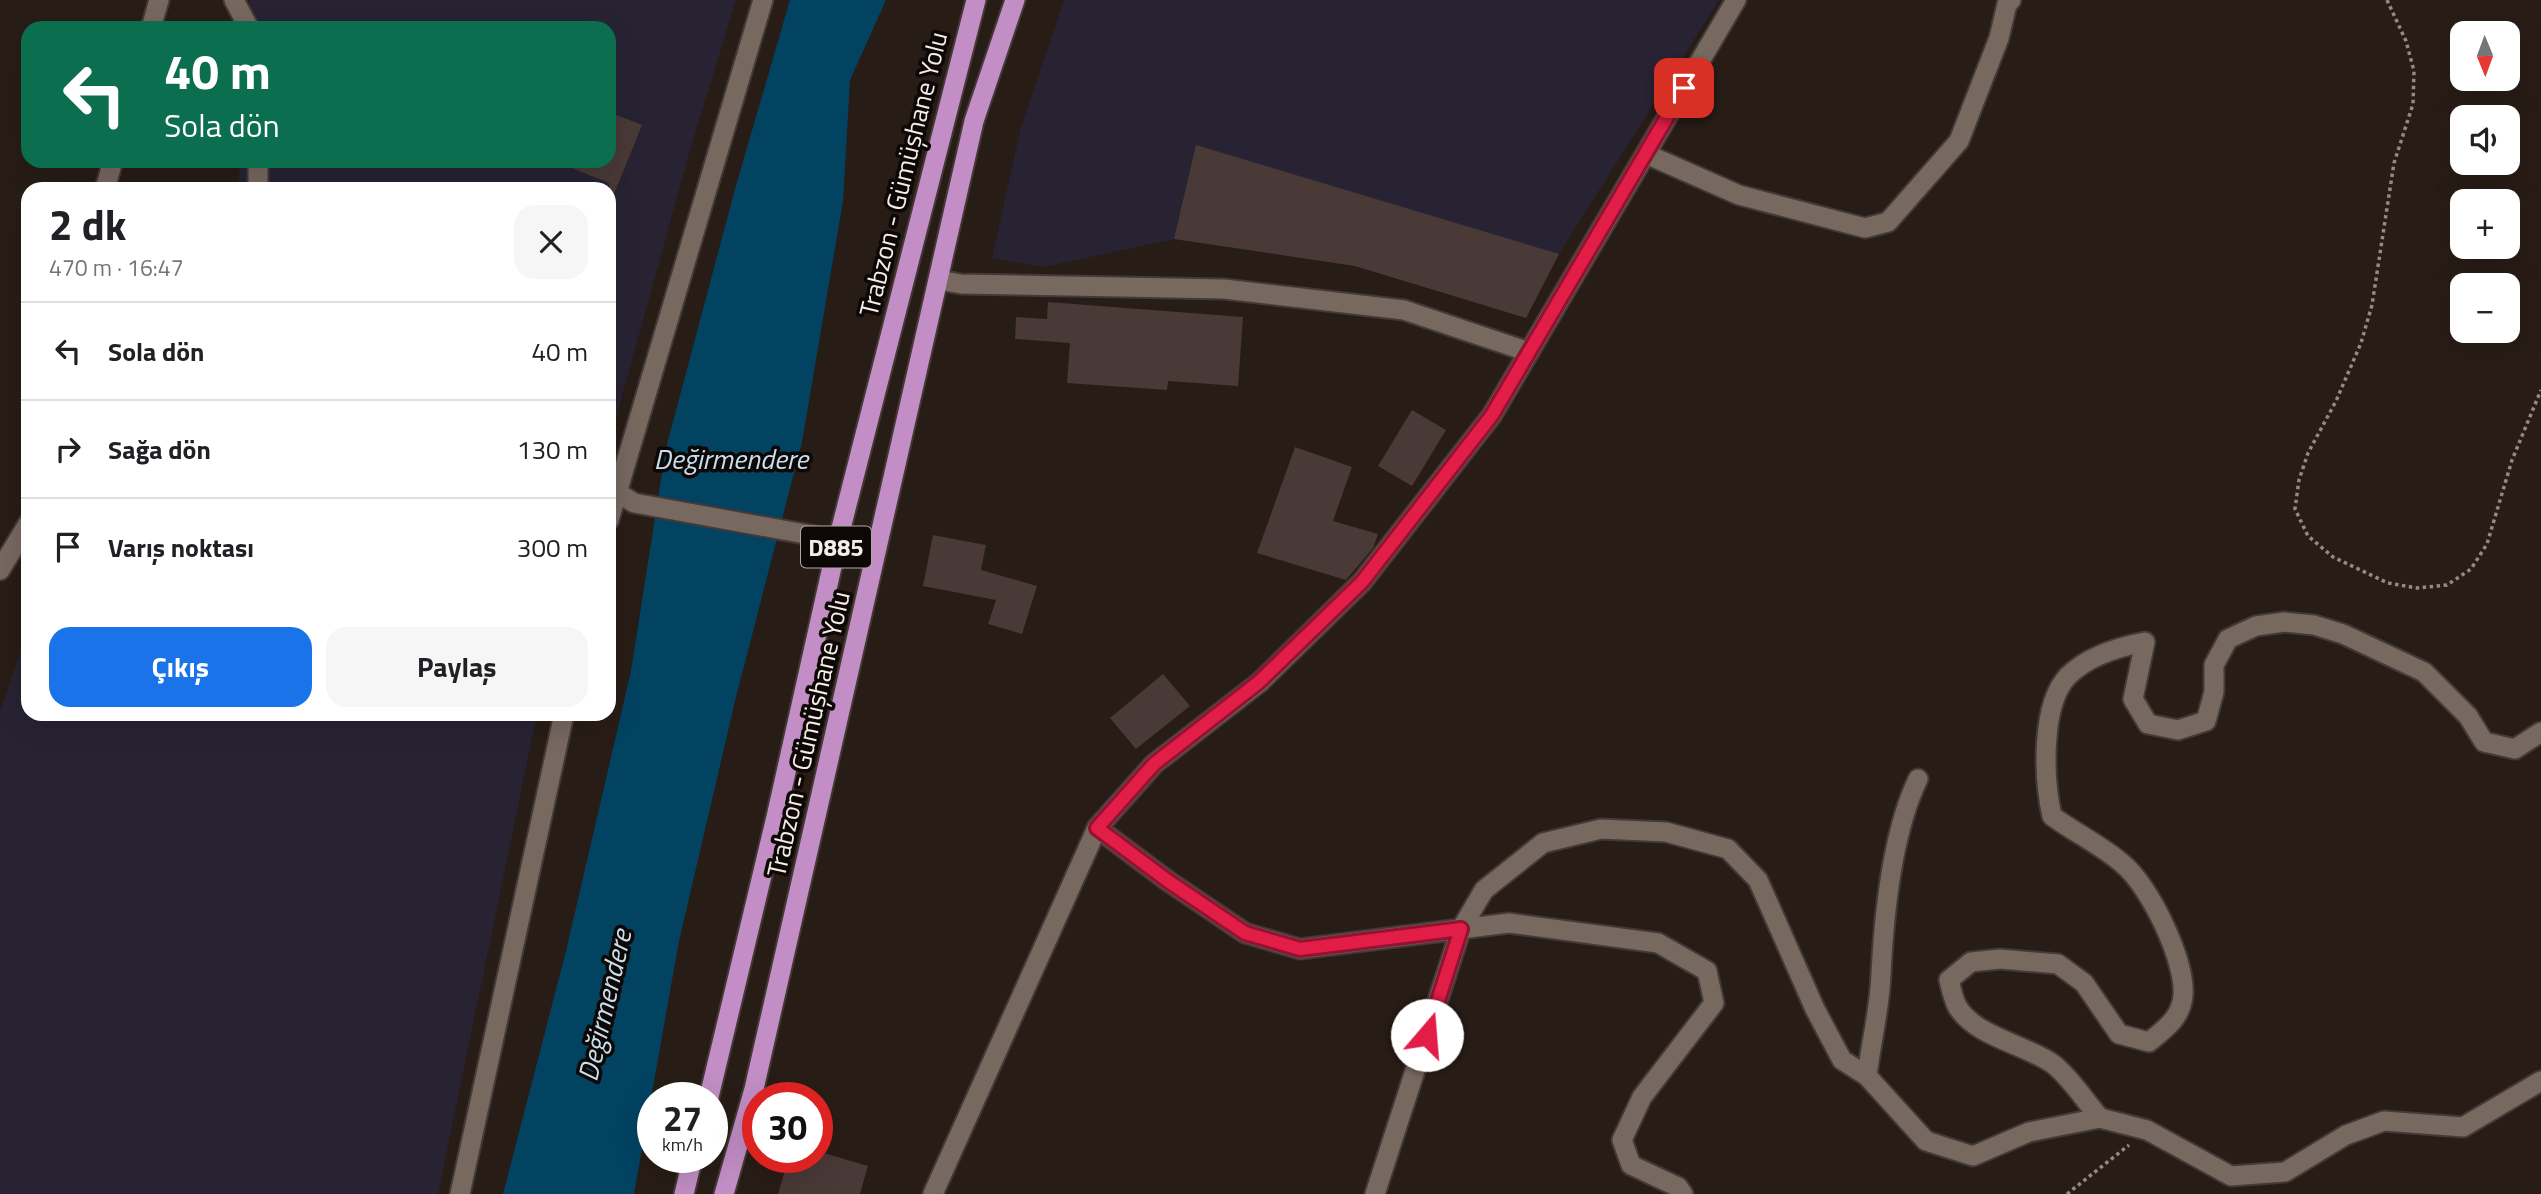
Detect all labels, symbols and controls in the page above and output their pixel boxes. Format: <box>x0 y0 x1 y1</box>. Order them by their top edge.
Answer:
north arrow <box>2450 21 2520 91</box>
map controls <box>2450 21 2520 343</box>
street label: Trabzon - Gümüşhane Yolu <box>849 27 957 321</box>
text: 40 m <box>164 33 271 108</box>
icon: left <box>49 49 140 140</box>
pin <box>1654 58 1714 118</box>
icon: arrive <box>1665 69 1703 107</box>
text: Sola dön <box>164 101 280 149</box>
button: sound <box>2450 105 2520 175</box>
button: + <box>2450 189 2520 259</box>
text: 2 dk <box>49 192 126 256</box>
button: close <box>514 205 588 279</box>
text: 470 m · 16:47 <box>49 250 184 285</box>
button: − <box>2450 273 2520 343</box>
icon: left <box>49 332 87 370</box>
text: Sola dön <box>108 332 205 371</box>
text: 40 m <box>531 332 588 371</box>
icon: right <box>49 430 87 468</box>
text: Sağa dön <box>108 430 211 469</box>
text: 130 m <box>517 430 588 469</box>
water label: Değirmendere <box>654 437 810 480</box>
road number: D885 <box>801 526 871 568</box>
icon: arrive <box>49 528 87 566</box>
text: Varış noktası <box>108 528 254 567</box>
text: 300 m <box>517 528 588 567</box>
street label: Trabzon - Gümüşhane Yolu <box>756 587 860 881</box>
button: Çıkış <box>49 627 312 707</box>
button: Paylaş <box>326 627 588 707</box>
water label: Değirmendere <box>566 923 643 1085</box>
position arrow <box>1390 998 1464 1072</box>
speed limit sign: 30 <box>742 1082 833 1173</box>
text: 27 <box>663 1091 702 1145</box>
text: km/h <box>662 1131 703 1158</box>

